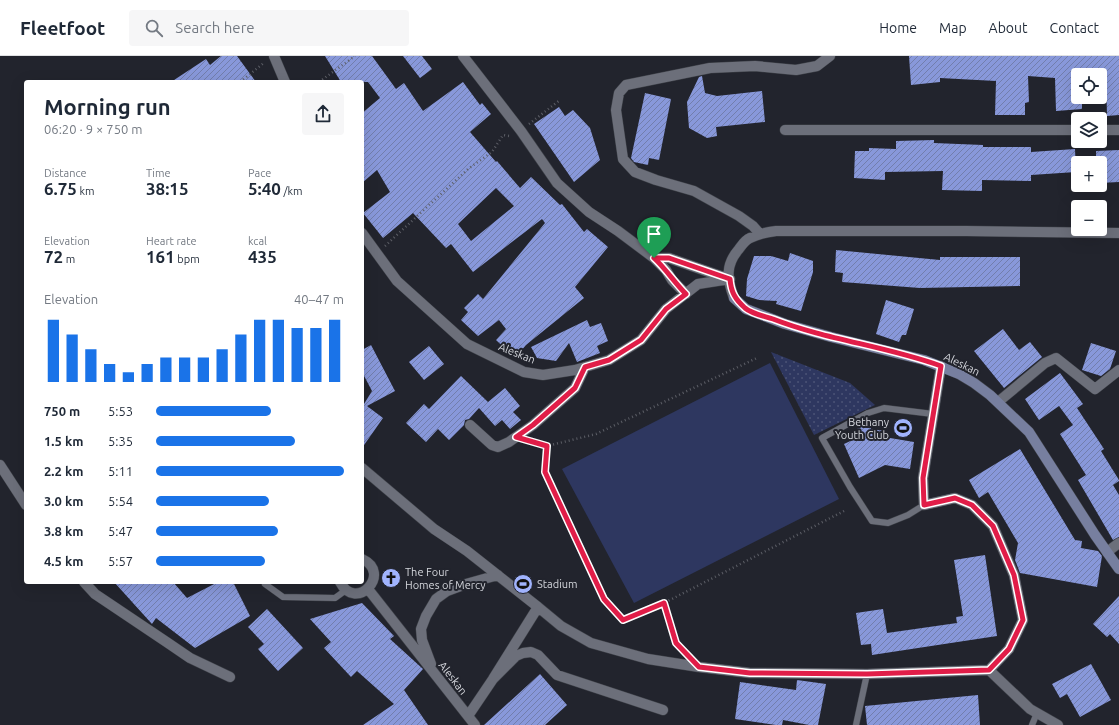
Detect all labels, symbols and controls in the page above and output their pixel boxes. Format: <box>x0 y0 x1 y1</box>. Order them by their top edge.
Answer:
search box <box>129 10 409 46</box>
text: Fleetfoot <box>20 17 105 39</box>
icon: search <box>143 17 165 39</box>
text: Search here <box>175 19 255 36</box>
text: Home <box>879 20 917 36</box>
text: Map <box>939 20 967 36</box>
text: About <box>989 20 1028 36</box>
text: Contact <box>1050 20 1099 36</box>
map controls <box>1071 68 1107 236</box>
button: locate <box>1071 68 1107 104</box>
button: share <box>302 93 344 135</box>
text: Morning run <box>44 94 171 119</box>
button: layers <box>1071 112 1107 148</box>
text: 06:20 · 9 × 750 m <box>44 122 143 136</box>
button: + <box>1071 156 1107 192</box>
text: Distance <box>44 167 87 179</box>
text: Time <box>146 167 171 179</box>
text: Pace <box>248 167 271 179</box>
text: 6.75 <box>44 179 77 198</box>
text: 38:15 <box>146 179 189 198</box>
text: 5:40 <box>248 179 281 198</box>
text: km <box>77 185 95 197</box>
text: /km <box>281 185 303 197</box>
button: − <box>1071 200 1107 236</box>
pin <box>637 217 671 258</box>
icon: arrive <box>643 223 665 245</box>
text: Elevation <box>44 235 90 247</box>
text: Heart rate <box>146 235 197 247</box>
text: kcal <box>248 235 267 247</box>
text: 72 <box>44 247 63 266</box>
text: 161 <box>146 247 175 266</box>
text: 435 <box>248 247 277 266</box>
text: m <box>63 253 75 265</box>
text: bpm <box>175 253 200 265</box>
text: Elevation <box>44 292 98 306</box>
text: 40–47 m <box>294 292 344 306</box>
street label: Aleskan <box>497 340 537 366</box>
street label: Aleskan <box>942 350 982 378</box>
text: 750 m <box>44 404 80 418</box>
text: 5:53 <box>108 404 133 418</box>
place label: Bethany Youth Club <box>835 416 890 441</box>
sports icon: Bethany Youth Club <box>892 417 914 439</box>
text: 1.5 km <box>44 434 83 448</box>
text: 5:35 <box>108 434 133 448</box>
text: 2.2 km <box>44 464 83 478</box>
text: 5:11 <box>108 464 133 478</box>
text: 3.0 km <box>44 494 83 508</box>
text: 5:54 <box>108 494 133 508</box>
text: 3.8 km <box>44 524 83 538</box>
text: 5:47 <box>108 524 133 538</box>
text: 4.5 km <box>44 554 83 568</box>
text: 5:57 <box>108 554 133 568</box>
place label: The Four Homes of Mercy <box>405 566 486 591</box>
church icon: The Four Homes of Mercy <box>380 567 402 589</box>
sports icon: Stadium <box>512 573 534 595</box>
place label: Stadium <box>537 578 578 590</box>
street label: Aleskan <box>436 659 470 697</box>

